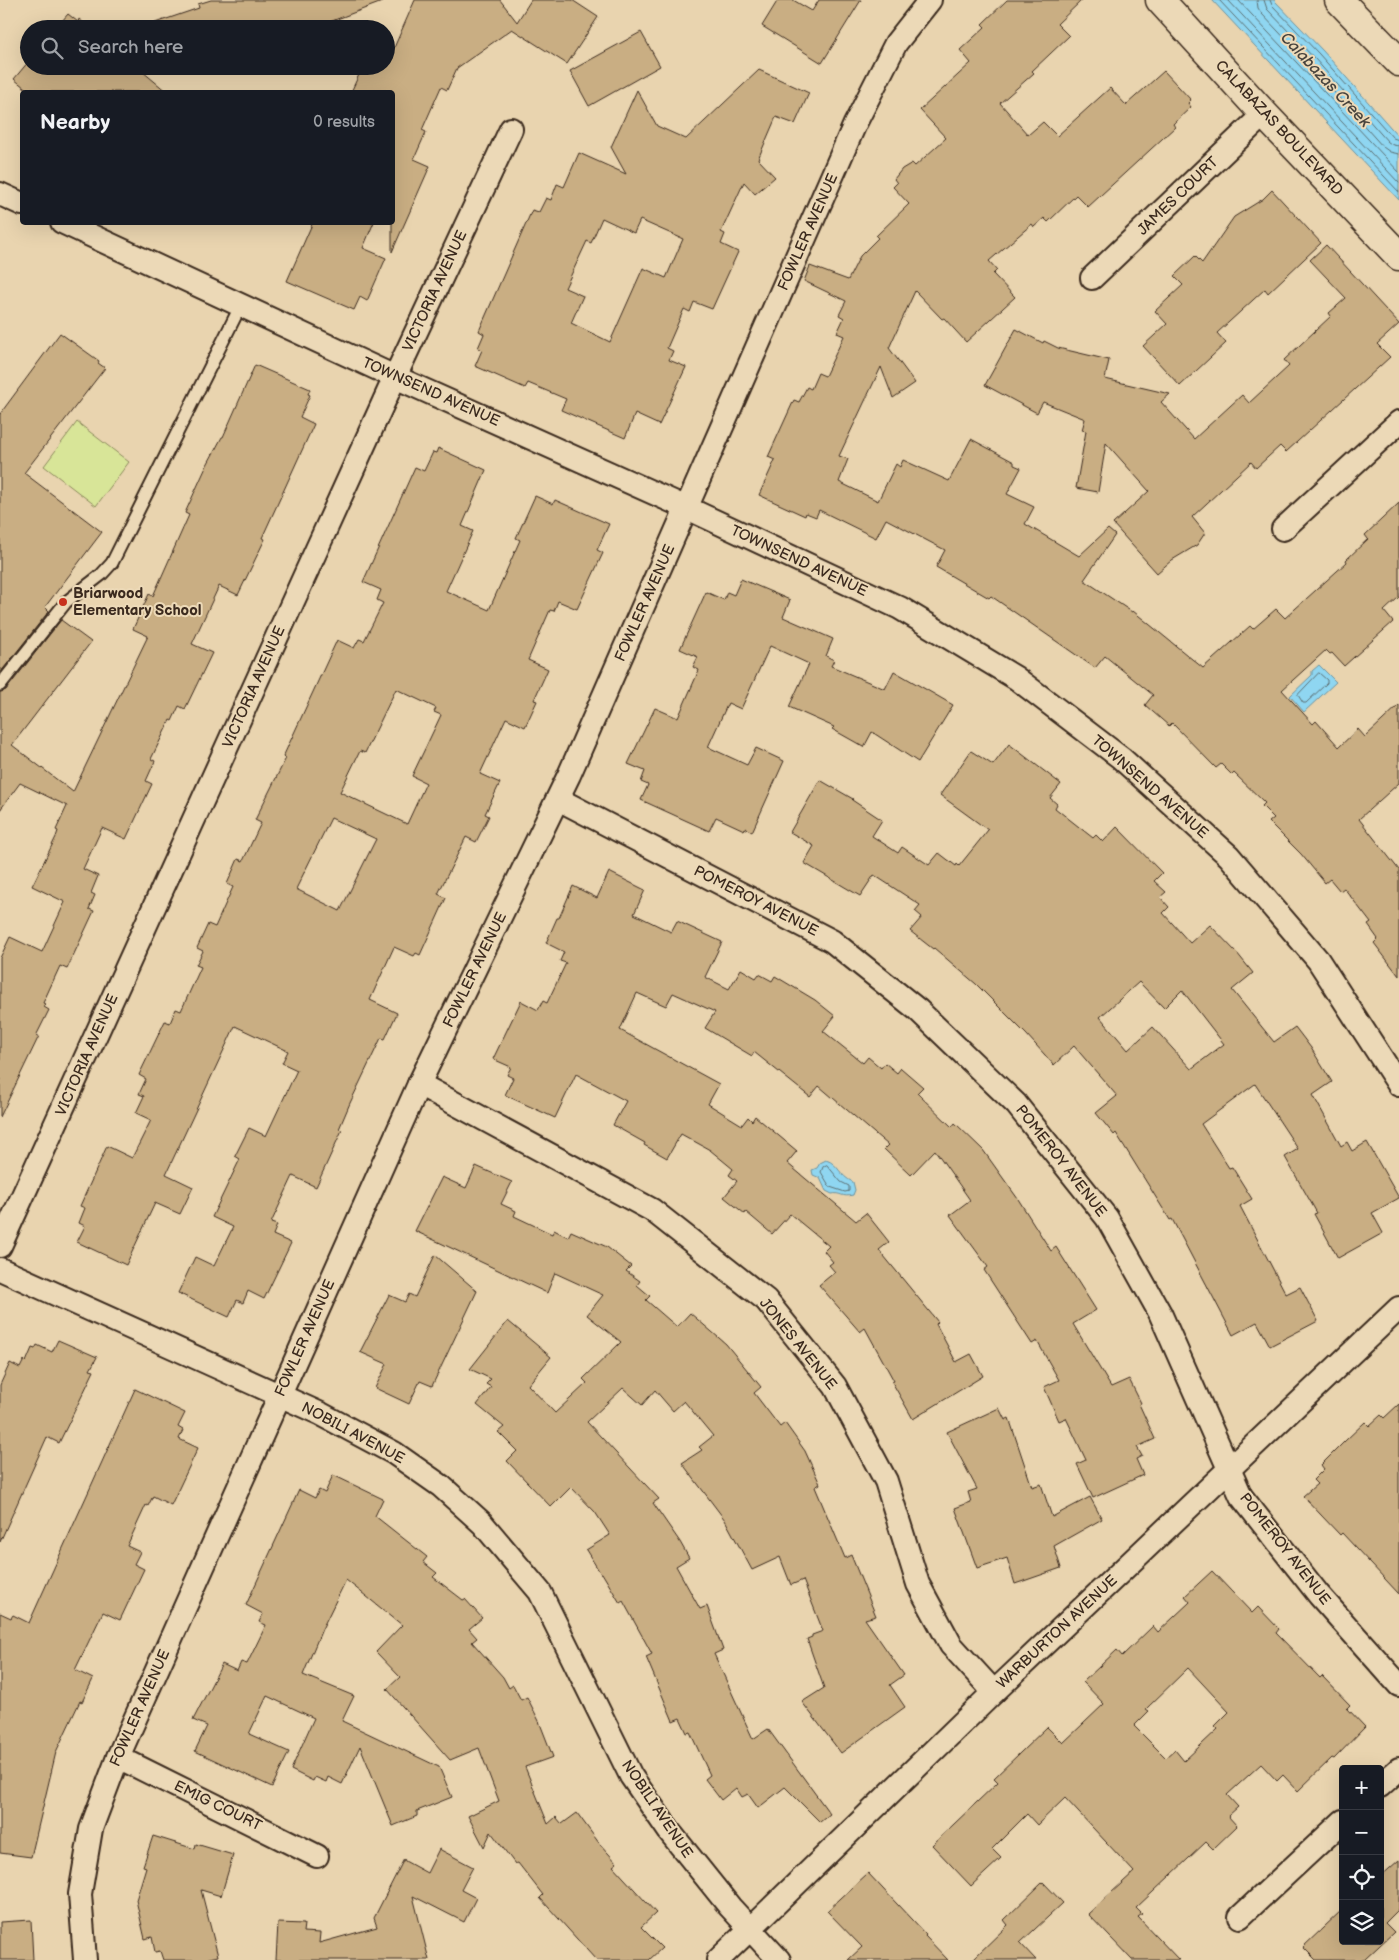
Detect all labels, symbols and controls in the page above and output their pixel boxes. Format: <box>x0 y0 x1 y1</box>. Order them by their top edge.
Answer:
search box <box>20 20 395 75</box>
water label: Calabazas Creek <box>1276 28 1375 132</box>
icon: search <box>38 34 66 62</box>
text: Search here <box>78 36 183 59</box>
street label: CALABAZAS BOULEVARD <box>1211 56 1347 200</box>
text: Nearby <box>40 110 110 135</box>
text: 0 results <box>313 113 375 132</box>
street label: JAMES COURT <box>1134 153 1222 239</box>
street label: FOWLER AVENUE <box>774 170 842 293</box>
street label: VICTORIA AVENUE <box>399 227 472 355</box>
street label: TOWNSEND AVENUE <box>359 353 503 431</box>
street label: TOWNSEND AVENUE <box>728 521 870 601</box>
street label: FOWLER AVENUE <box>611 541 679 664</box>
place label: Briarwood Elementary School <box>73 584 201 620</box>
marker: Briarwood Elementary School <box>57 596 69 608</box>
street label: VICTORIA AVENUE <box>219 623 290 751</box>
street label: TOWNSEND AVENUE <box>1088 731 1212 843</box>
street label: POMEROY AVENUE <box>691 861 822 941</box>
street label: FOWLER AVENUE <box>439 909 511 1031</box>
street label: VICTORIA AVENUE <box>52 991 123 1119</box>
street label: POMEROY AVENUE <box>1011 1101 1111 1221</box>
street label: FOWLER AVENUE <box>271 1276 339 1399</box>
street label: JONES AVENUE <box>755 1294 841 1394</box>
street label: NOBILI AVENUE <box>298 1398 408 1468</box>
street label: POMEROY AVENUE <box>1235 1489 1335 1609</box>
street label: WARBURTON AVENUE <box>993 1571 1121 1693</box>
street label: FOWLER AVENUE <box>106 1646 174 1769</box>
street label: NOBILI AVENUE <box>617 1756 697 1862</box>
map controls <box>1339 1765 1384 1945</box>
button: + <box>1339 1765 1384 1810</box>
street label: EMIG COURT <box>171 1777 265 1835</box>
button: − <box>1339 1810 1384 1855</box>
button: locate <box>1339 1855 1384 1900</box>
button: layers <box>1339 1900 1384 1945</box>

